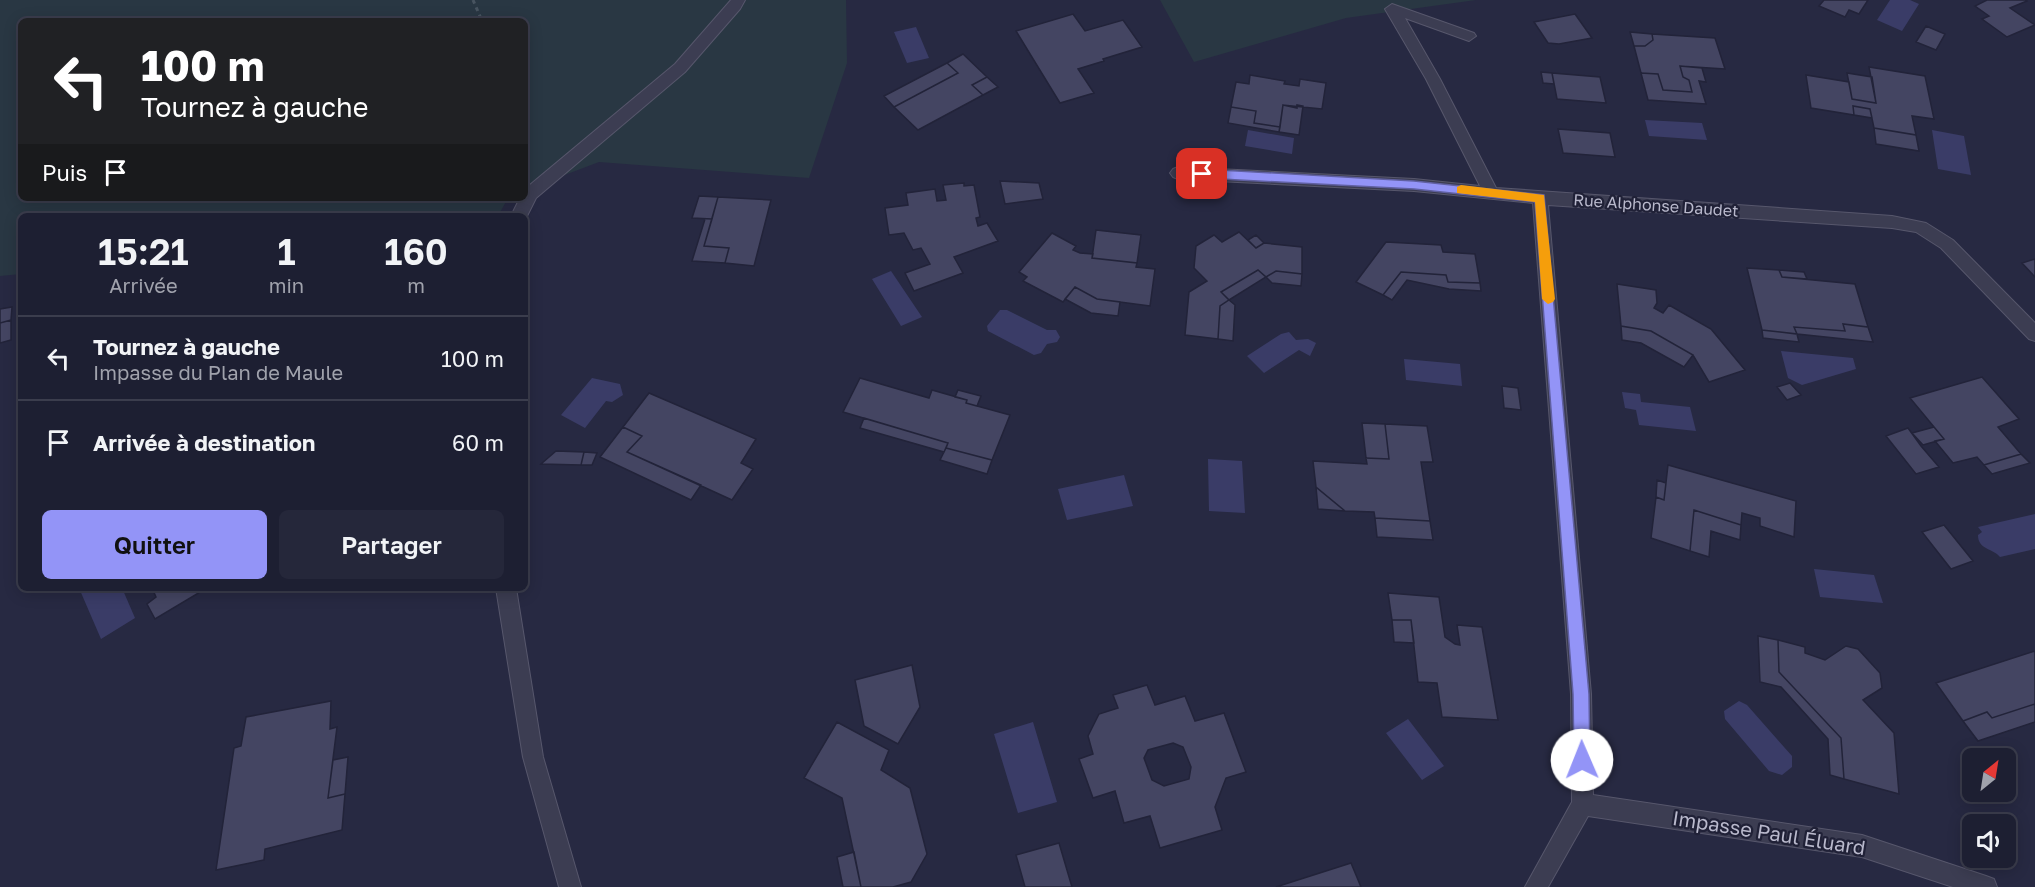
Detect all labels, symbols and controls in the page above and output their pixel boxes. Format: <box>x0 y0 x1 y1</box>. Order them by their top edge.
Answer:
text: 100 m <box>141 40 264 90</box>
icon: left <box>42 42 120 120</box>
text: Tournez à gauche <box>141 91 368 123</box>
pin <box>1176 148 1227 199</box>
icon: arrive <box>99 156 132 189</box>
icon: arrive <box>1185 157 1218 190</box>
text: Puis <box>42 159 87 186</box>
street label: Rue Alphonse Daudet <box>1573 189 1739 221</box>
text: 15:21 <box>98 230 189 273</box>
text: 1 <box>277 230 296 273</box>
text: 160 <box>384 230 448 273</box>
text: Arrivée <box>109 273 178 297</box>
text: min <box>269 273 304 297</box>
text: m <box>407 273 425 297</box>
text: Tournez à gauche <box>93 333 280 360</box>
icon: left <box>42 342 75 375</box>
text: 100 m <box>441 345 504 372</box>
text: Impasse du Plan de Maule <box>93 360 343 384</box>
icon: arrive <box>42 426 75 459</box>
text: Arrivée à destination <box>93 429 315 456</box>
text: 60 m <box>452 429 504 456</box>
button: Quitter <box>42 510 267 579</box>
button: Partager <box>279 510 504 579</box>
position arrow <box>1550 728 1614 792</box>
north arrow <box>1962 748 2016 802</box>
map controls <box>1962 748 2016 868</box>
street label: Impasse Paul Éluard <box>1671 805 1867 859</box>
button: sound <box>1962 814 2016 868</box>

